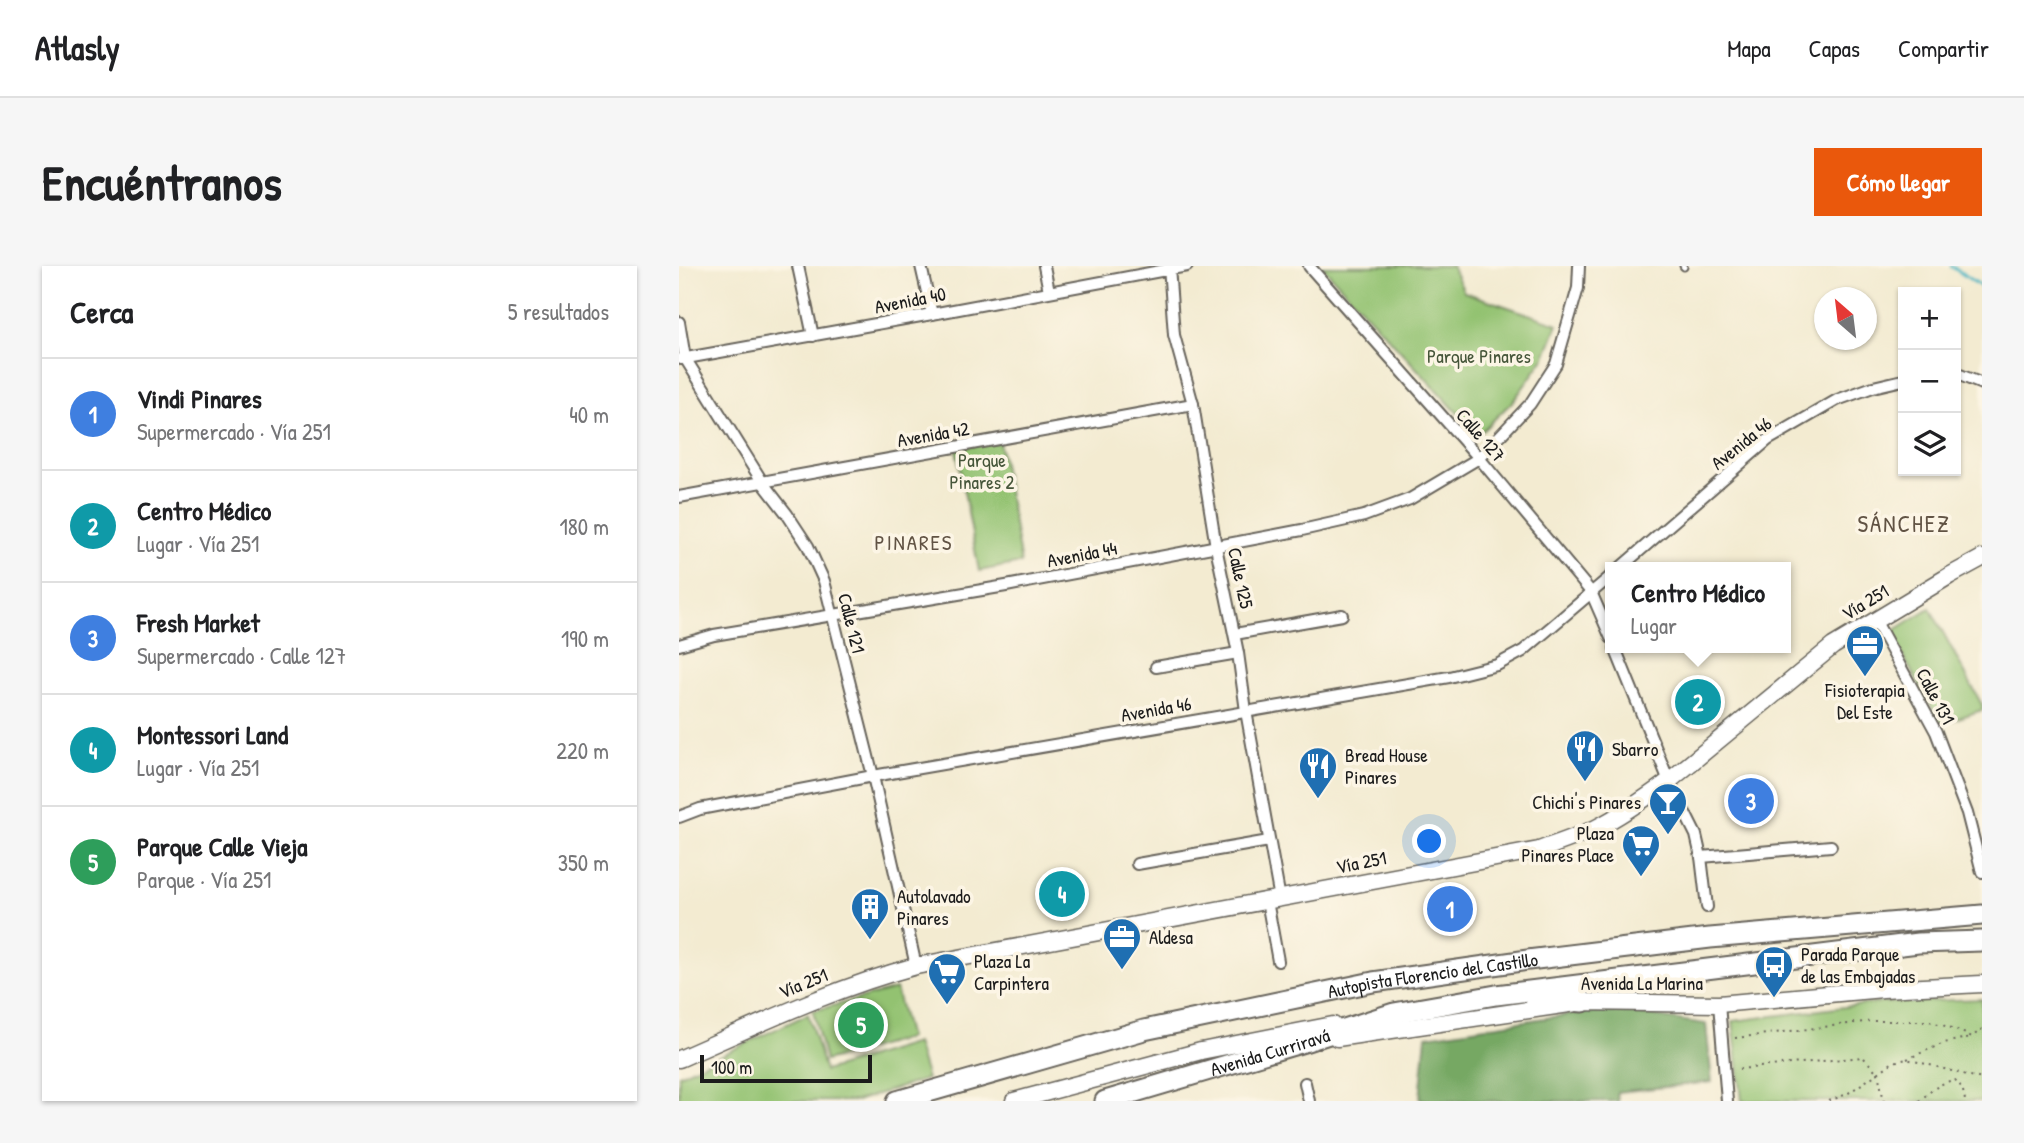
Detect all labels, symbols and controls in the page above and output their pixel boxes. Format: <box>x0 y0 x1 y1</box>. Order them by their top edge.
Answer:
text: Atlasly <box>35 26 120 70</box>
text: Mapa <box>1727 32 1771 64</box>
text: Capas <box>1809 32 1860 64</box>
text: Compartir <box>1898 32 1989 64</box>
button: Cómo llegar <box>1814 148 1982 216</box>
text: Encuéntranos <box>42 149 282 215</box>
street label: Avenida 40 <box>872 280 948 320</box>
north arrow <box>1814 287 1877 350</box>
map controls <box>1898 287 1961 476</box>
button: + <box>1898 287 1961 350</box>
text: Cerca <box>70 292 133 332</box>
text: 5 resultados <box>508 296 609 327</box>
park label: Parque Pinares <box>1427 343 1531 369</box>
button: − <box>1898 350 1961 413</box>
text: Vindi Pinares <box>137 381 262 416</box>
text: 1 <box>89 399 97 430</box>
text: 40 m <box>569 399 609 430</box>
street label: Calle 127 <box>1450 403 1512 467</box>
street label: Avenida 46 <box>1705 410 1777 476</box>
button: layers <box>1898 413 1961 476</box>
street label: Avenida 42 <box>895 415 971 453</box>
text: Supermercado · Vía 251 <box>137 416 331 447</box>
park label: Parque Pinares 2 <box>950 447 1015 495</box>
text: Centro Médico <box>137 493 271 528</box>
district label: SÁNCHEZ <box>1857 508 1951 539</box>
text: 2 <box>88 511 98 542</box>
text: 180 m <box>559 511 609 542</box>
text: Lugar · Vía 251 <box>137 528 259 559</box>
district label: PINARES <box>875 528 953 557</box>
street label: Avenida 44 <box>1045 534 1119 574</box>
street label: Calle 125 <box>1222 545 1260 611</box>
popup <box>1605 562 1791 653</box>
text: Centro Médico <box>1631 575 1765 610</box>
street label: Vía 251 <box>1837 578 1893 626</box>
street label: Calle 121 <box>832 590 872 656</box>
text: Fresh Market <box>137 605 260 640</box>
text: Lugar <box>1631 610 1677 641</box>
text: 3 <box>88 623 98 654</box>
text: 190 m <box>561 623 609 654</box>
office icon: Fisioterapia Del Este <box>1844 623 1886 678</box>
text: Supermercado · Calle 127 <box>137 640 346 671</box>
street label: Calle 131 <box>1910 663 1962 729</box>
pin: 2 <box>1675 676 1721 728</box>
place label: Fisioterapia Del Este <box>1824 677 1905 725</box>
street label: Avenida 46 <box>1119 690 1193 728</box>
text: Montessori Land <box>137 717 288 752</box>
restaurant icon: Sbarro <box>1564 728 1606 783</box>
text: 4 <box>89 735 97 766</box>
text: 220 m <box>556 735 609 766</box>
place label: Sbarro <box>1612 736 1659 762</box>
place label: Bread House Pinares <box>1345 742 1428 790</box>
restaurant icon: Bread House Pinares <box>1297 745 1339 800</box>
text: Lugar · Vía 251 <box>137 752 259 783</box>
pin: 3 <box>1728 775 1774 827</box>
bar icon: Chichi's Pinares <box>1647 781 1689 836</box>
place label: Chichi's Pinares <box>1532 789 1641 815</box>
place label: Plaza Pinares Place <box>1521 820 1615 868</box>
supermarket icon: Plaza Pinares Place <box>1620 823 1662 878</box>
your location <box>1412 824 1446 858</box>
text: Parque Calle Vieja <box>137 829 308 864</box>
street label: Vía 251 <box>1334 844 1388 880</box>
text: 5 <box>88 847 98 878</box>
text: 350 m <box>558 847 609 878</box>
text: Parque · Vía 251 <box>137 864 271 895</box>
pin: 4 <box>1039 868 1085 920</box>
place label: Autolavado Pinares <box>897 883 971 931</box>
pin: 1 <box>1427 883 1473 935</box>
building icon: Autolavado Pinares <box>849 886 891 941</box>
office icon: Aldesa <box>1101 916 1143 971</box>
place label: Aldesa <box>1149 924 1194 950</box>
place label: Parada Parque de las Embajadas <box>1801 941 1915 989</box>
bus stop icon: Parada Parque de las Embajadas <box>1753 944 1795 999</box>
street label: Autopista Florencio del Castillo <box>1325 946 1540 1004</box>
place label: Plaza La Carpintera <box>974 948 1050 996</box>
supermarket icon: Plaza La Carpintera <box>926 951 968 1006</box>
street label: Vía 251 <box>775 961 831 1005</box>
street label: Avenida La Marina <box>1581 970 1703 996</box>
pin: 5 <box>838 999 884 1051</box>
street label: Avenida Curriravá <box>1207 1021 1333 1082</box>
scale bar <box>700 1052 871 1084</box>
text: 100 m <box>711 1054 752 1080</box>

